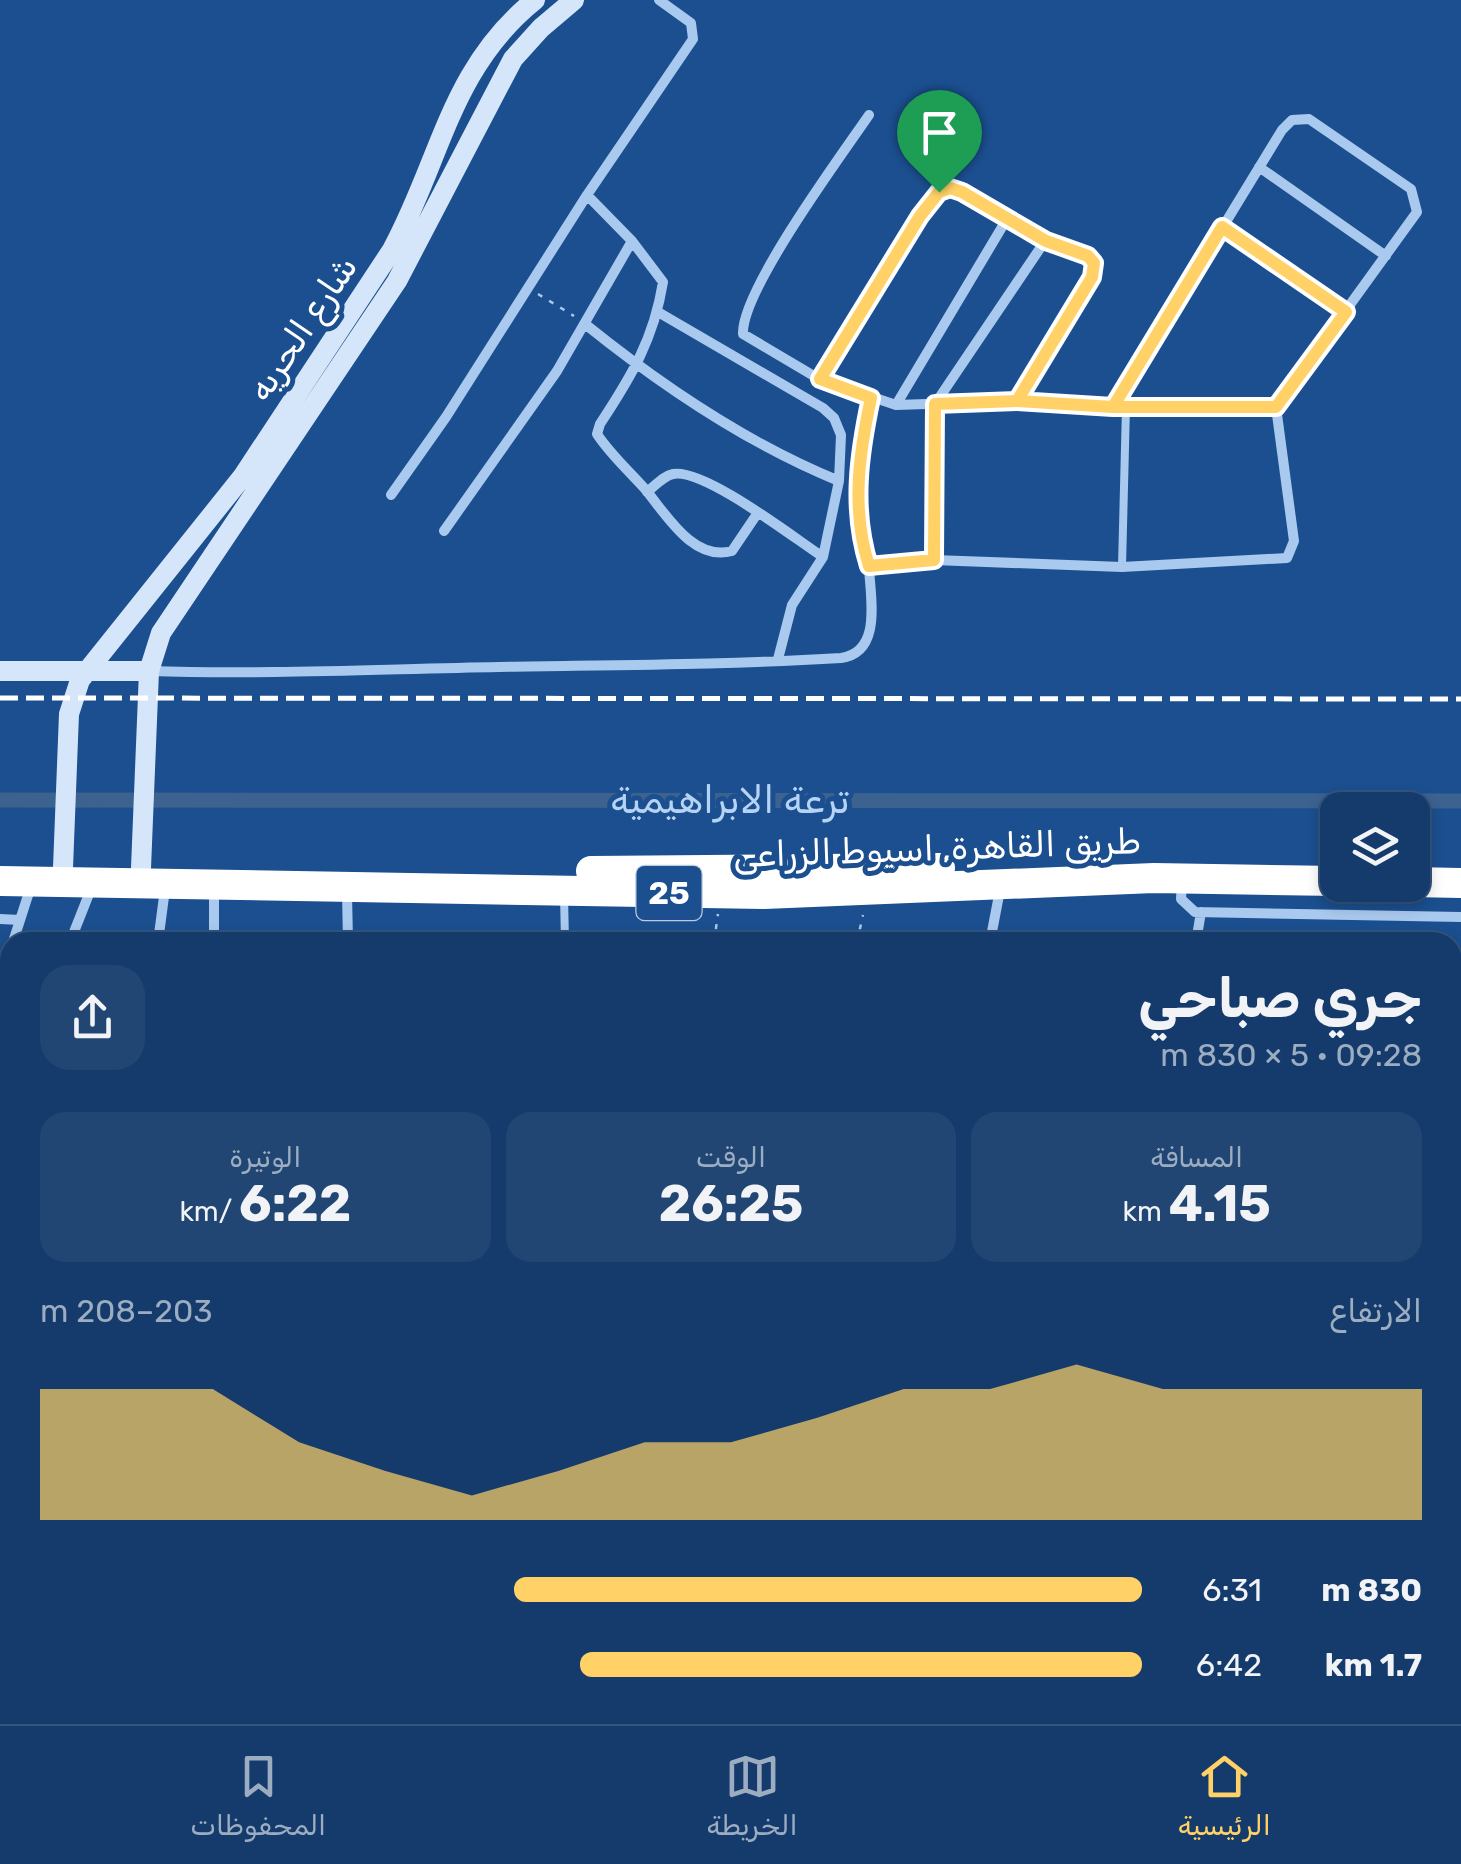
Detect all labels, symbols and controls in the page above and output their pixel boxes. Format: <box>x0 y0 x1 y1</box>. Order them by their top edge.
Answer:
pin <box>897 90 982 193</box>
icon: arrive <box>912 105 967 160</box>
street label: شارع الحريه <box>238 247 368 410</box>
water label: ترعة الابراهيمية <box>610 777 850 823</box>
map controls <box>1320 792 1430 902</box>
button: layers <box>1320 792 1430 902</box>
street label: طريق القاهرة, اسيوط الزراعى <box>732 820 1142 876</box>
road number: 25 <box>636 866 702 920</box>
button: share <box>40 965 145 1070</box>
text: جري صباحي <box>1138 966 1422 1031</box>
text: 09:28 · 5 × 830 m <box>1160 1036 1422 1074</box>
text: الوتيرة <box>229 1141 301 1174</box>
text: الوقت <box>696 1141 766 1174</box>
text: المسافة <box>1150 1141 1243 1174</box>
text: 6:22 <box>239 1174 351 1234</box>
text: 26:25 <box>659 1174 803 1234</box>
text: 4.15 <box>1169 1174 1271 1234</box>
text: /km <box>179 1195 239 1228</box>
text: km <box>1123 1195 1169 1228</box>
text: 203–208 m <box>40 1292 212 1330</box>
text: الارتفاع <box>1330 1292 1422 1330</box>
text: 6:31 <box>1202 1571 1262 1609</box>
text: 830 m <box>1321 1571 1422 1609</box>
text: 6:42 <box>1196 1646 1262 1684</box>
text: 1.7 km <box>1325 1646 1422 1684</box>
tab: المحفوظات <box>190 1749 326 1842</box>
tab: الخريطة <box>706 1749 798 1842</box>
tab: الرئيسية <box>1178 1749 1271 1842</box>

